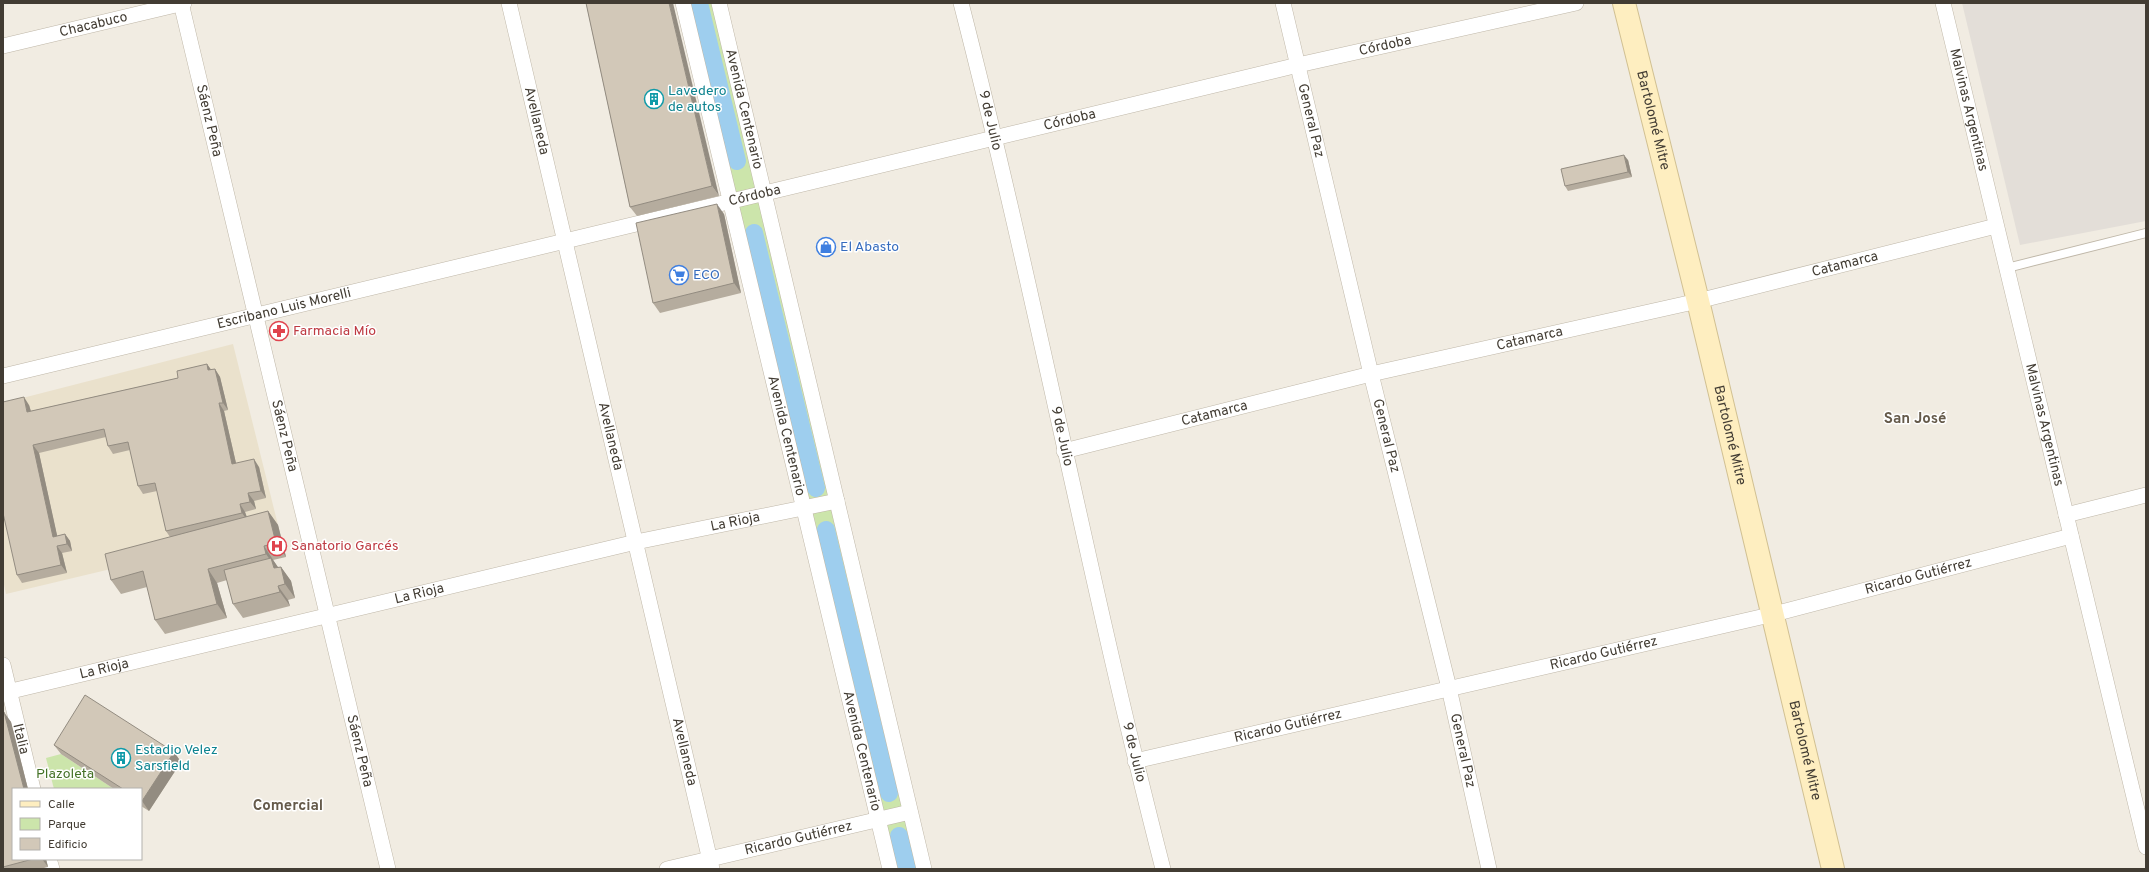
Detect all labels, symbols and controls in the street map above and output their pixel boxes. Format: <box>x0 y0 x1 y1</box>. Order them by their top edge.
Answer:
street label: Chacabuco <box>58 8 129 41</box>
street label: Córdoba <box>1357 32 1413 60</box>
street label: Avenida Centenario <box>722 47 767 171</box>
street label: Malvinas Argentinas <box>1946 47 1992 173</box>
street label: Bartolomé Mitre <box>1633 69 1674 172</box>
street label: General Paz <box>1294 82 1328 159</box>
street label: Sáenz Peña <box>192 83 226 158</box>
place label: Lavedero de autos <box>668 83 727 116</box>
street label: Avellaneda <box>520 85 553 157</box>
building icon: Lavedero de autos <box>643 88 665 110</box>
street label: 9 de Julio <box>975 89 1006 152</box>
street label: Córdoba <box>1042 105 1098 134</box>
street label: Córdoba <box>727 181 782 210</box>
shop icon: El Abasto <box>815 236 837 258</box>
place label: El Abasto <box>840 239 899 256</box>
street label: Catamarca <box>1810 248 1880 281</box>
supermarket icon: ECO <box>668 264 690 286</box>
place label: ECO <box>693 267 720 284</box>
street label: Escribano Luis Morelli <box>215 284 353 333</box>
pharmacy icon: Farmacia Mío <box>268 320 290 342</box>
place label: Farmacia Mío <box>293 323 376 340</box>
street label: Catamarca <box>1495 323 1565 354</box>
street label: Malvinas Argentinas <box>2022 362 2067 488</box>
street label: Avenida Centenario <box>764 374 809 498</box>
street label: Bartolomé Mitre <box>1710 384 1750 487</box>
street label: Catamarca <box>1179 397 1249 430</box>
street label: General Paz <box>1369 397 1404 475</box>
street label: Sáenz Peña <box>268 398 301 474</box>
street label: Avellaneda <box>594 400 627 472</box>
street label: 9 de Julio <box>1047 405 1077 468</box>
district label: San José <box>1884 410 1946 429</box>
street label: La Rioja <box>709 508 761 535</box>
hospital icon: Sanatorio Garcés <box>266 535 288 557</box>
place label: Sanatorio Garcés <box>291 538 398 555</box>
street label: Ricardo Gutiérrez <box>1863 554 1974 598</box>
street label: La Rioja <box>393 580 446 608</box>
street label: Ricardo Gutiérrez <box>1548 633 1659 674</box>
street label: La Rioja <box>78 655 131 683</box>
street label: Avenida Centenario <box>839 689 884 813</box>
street label: Bartolomé Mitre <box>1785 699 1825 802</box>
street label: Ricardo Gutiérrez <box>1232 705 1344 746</box>
street label: General Paz <box>1446 712 1479 789</box>
street label: Sáenz Peña <box>343 713 377 789</box>
street label: Avellaneda <box>668 716 701 787</box>
street label: 9 de Julio <box>1119 721 1149 784</box>
street label: Italia <box>9 722 33 756</box>
place label: Estadio Velez Sarsfield <box>135 742 218 775</box>
building icon: Estadio Velez Sarsfield <box>110 747 132 769</box>
park label: Plazoleta <box>36 766 94 783</box>
legend <box>12 788 142 860</box>
text: Calle <box>48 797 75 813</box>
district label: Comercial <box>253 797 323 816</box>
text: Parque <box>48 817 86 833</box>
street label: Ricardo Gutiérrez <box>743 817 854 859</box>
text: Edificio <box>48 837 88 853</box>

